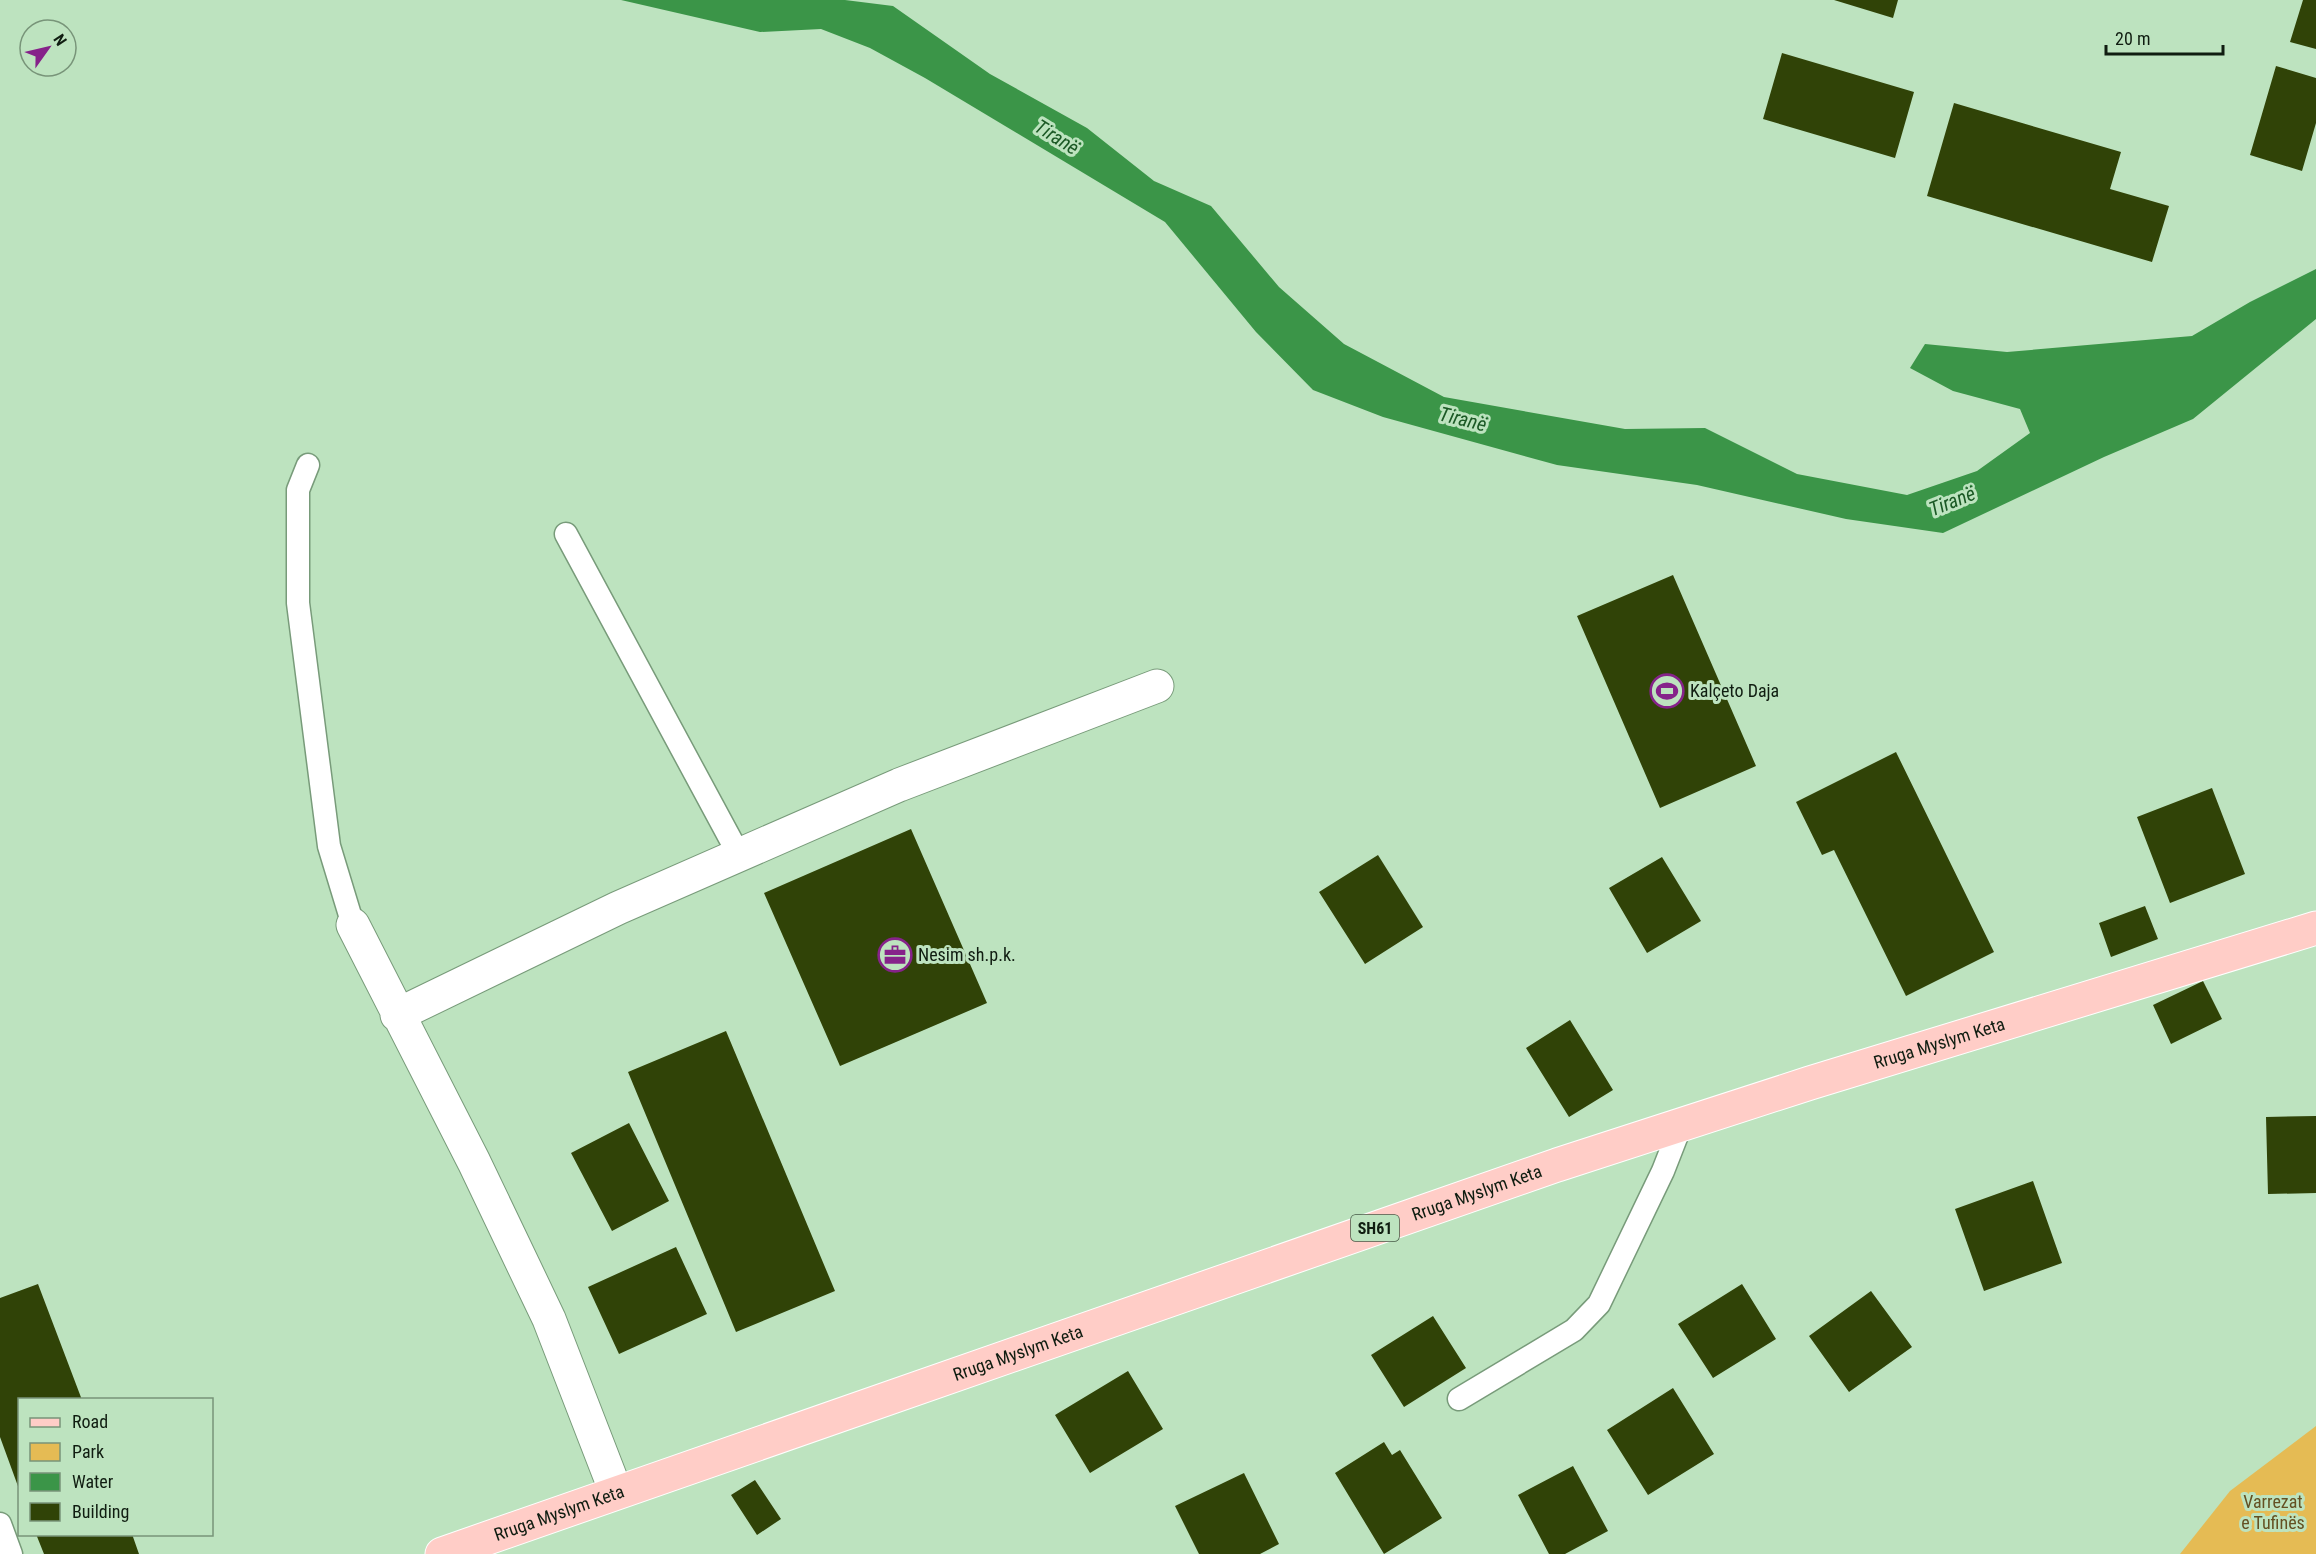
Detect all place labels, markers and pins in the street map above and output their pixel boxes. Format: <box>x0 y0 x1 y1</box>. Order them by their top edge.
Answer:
sports icon: Kalçeto Daja <box>1649 673 1685 709</box>
place label: Kalçeto Daja <box>1690 680 1779 701</box>
office icon: Nesim sh.p.k. <box>877 937 913 973</box>
place label: Nesim sh.p.k. <box>918 944 1016 965</box>

